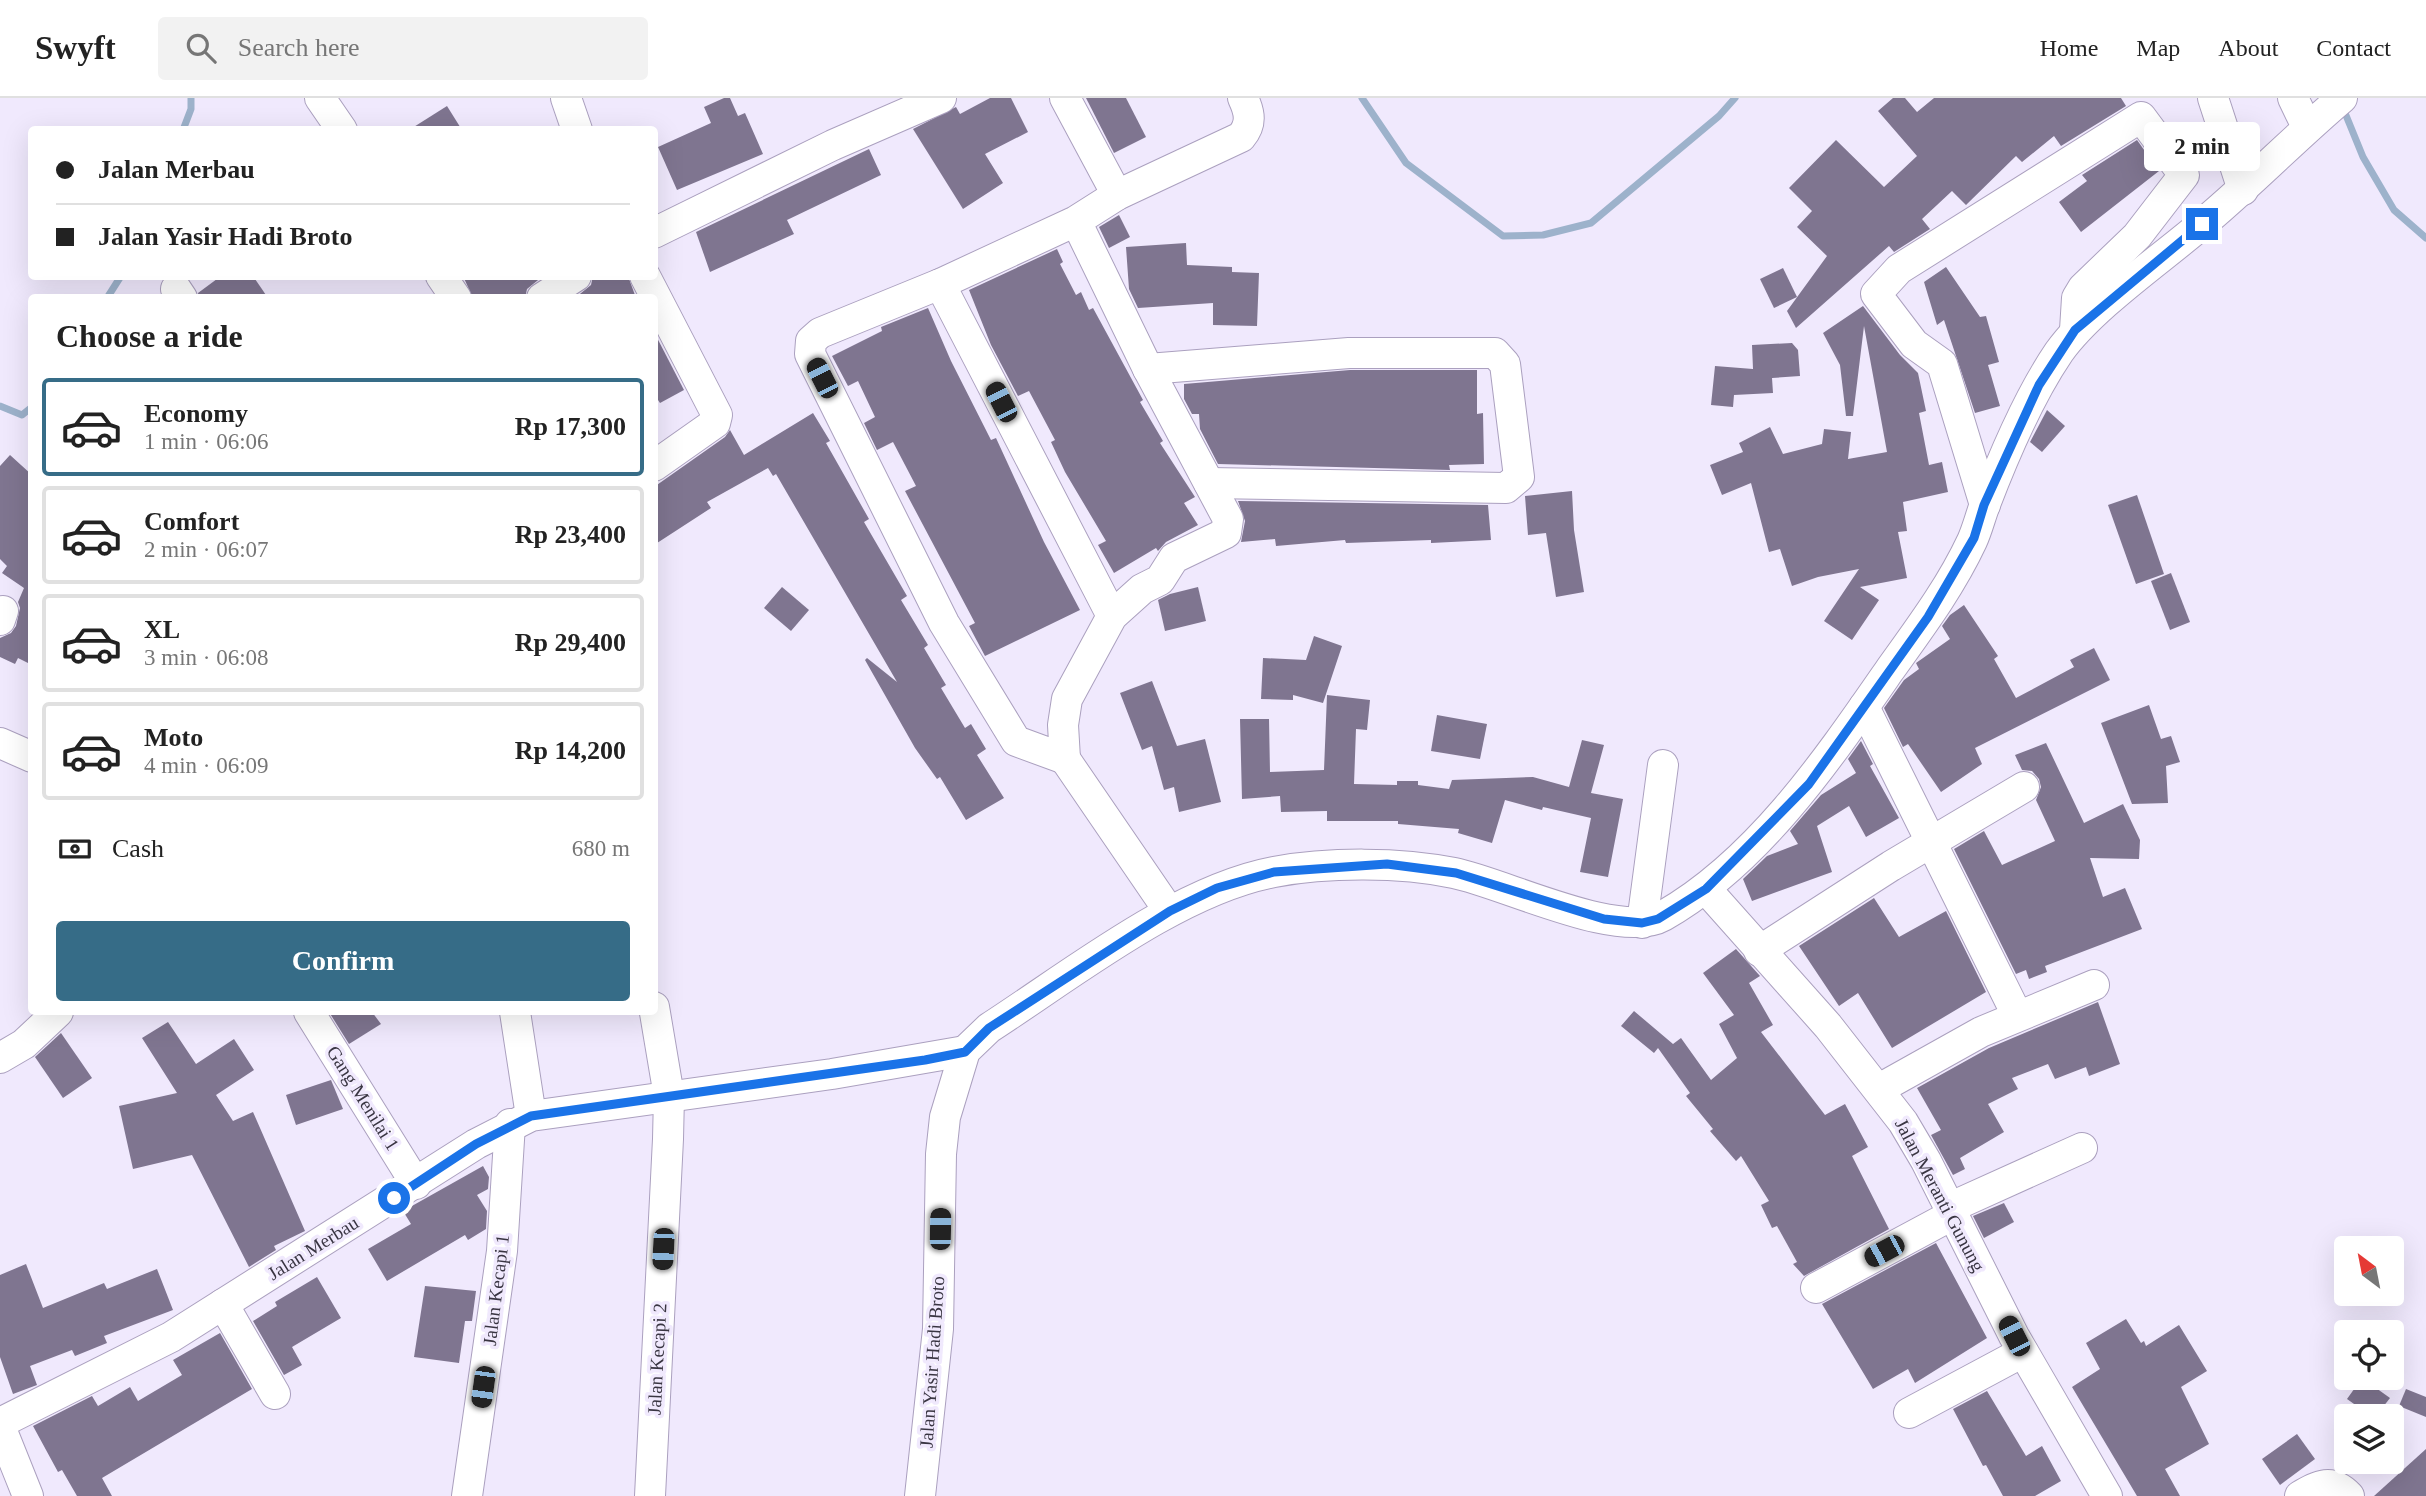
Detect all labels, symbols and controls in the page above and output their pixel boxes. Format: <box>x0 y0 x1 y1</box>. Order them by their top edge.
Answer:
search box <box>158 17 648 80</box>
icon: search <box>182 29 220 67</box>
text: Swyft <box>35 30 116 66</box>
text: Search here <box>238 33 360 62</box>
text: Home <box>2040 35 2098 61</box>
text: Map <box>2136 35 2180 61</box>
text: About <box>2218 35 2278 61</box>
text: Contact <box>2316 35 2391 61</box>
callout: 2 min <box>2144 122 2260 172</box>
text: 2 min <box>2174 134 2230 159</box>
text: Jalan Merbau <box>98 155 255 184</box>
route end <box>2186 208 2218 240</box>
text: Jalan Yasir Hadi Broto <box>98 222 353 251</box>
text: Choose a ride <box>56 318 243 354</box>
car <box>804 355 841 401</box>
car <box>983 379 1020 425</box>
icon: car <box>60 396 123 459</box>
text: Economy <box>144 399 248 428</box>
text: Rp 17,300 <box>515 412 626 441</box>
text: 1 min · 06:06 <box>144 429 269 454</box>
icon: car <box>60 504 123 567</box>
text: Comfort <box>144 507 239 536</box>
text: Rp 23,400 <box>515 520 626 549</box>
text: 2 min · 06:07 <box>144 537 269 562</box>
icon: car <box>60 612 123 675</box>
text: XL <box>144 615 180 644</box>
text: Rp 29,400 <box>515 628 626 657</box>
text: 3 min · 06:08 <box>144 645 269 670</box>
icon: car <box>60 720 123 783</box>
text: Moto <box>144 723 203 752</box>
text: Rp 14,200 <box>515 736 626 765</box>
text: 4 min · 06:09 <box>144 753 269 778</box>
icon: cash <box>56 830 94 868</box>
text: Cash <box>112 834 164 863</box>
text: 680 m <box>572 836 630 861</box>
button: Confirm <box>56 921 630 1001</box>
street label: Gang Menilai 1 <box>322 1042 404 1154</box>
street label: Jalan Meranti Gunung <box>1891 1115 1989 1275</box>
route start <box>378 1182 410 1214</box>
car <box>930 1208 951 1250</box>
street label: Jalan Merbau <box>264 1212 363 1284</box>
car <box>652 1227 675 1271</box>
car <box>1861 1232 1908 1270</box>
street label: Jalan Kecapi 1 <box>479 1233 513 1347</box>
north arrow <box>2334 1236 2404 1306</box>
map controls <box>2334 1236 2404 1474</box>
street label: Jalan Yasir Hadi Broto <box>916 1275 948 1449</box>
street label: Jalan Kecapi 2 <box>644 1303 670 1415</box>
car <box>1996 1313 2033 1359</box>
button: locate <box>2334 1320 2404 1390</box>
car <box>470 1365 497 1409</box>
button: layers <box>2334 1404 2404 1474</box>

